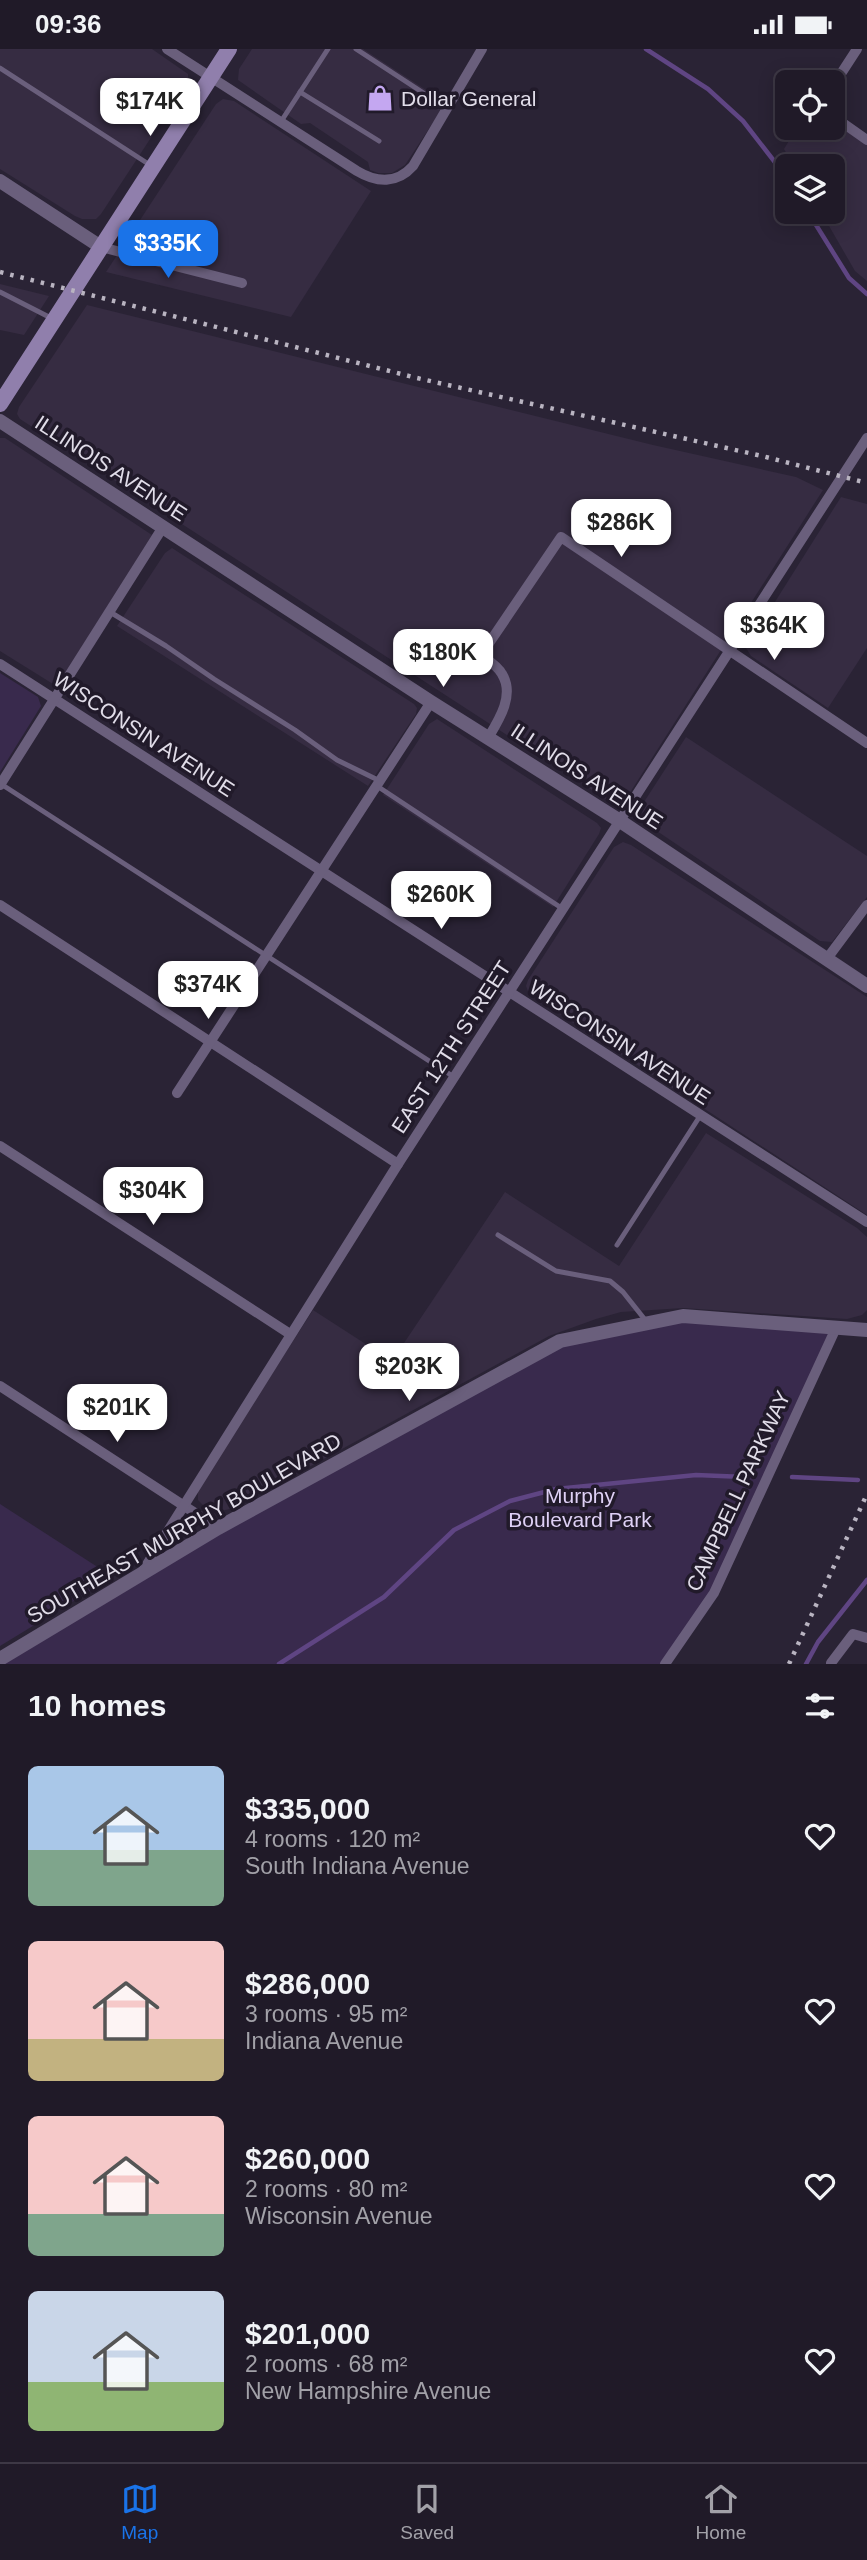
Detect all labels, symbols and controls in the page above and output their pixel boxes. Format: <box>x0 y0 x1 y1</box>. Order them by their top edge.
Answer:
text: 09:36 <box>35 9 102 39</box>
map controls <box>775 70 845 224</box>
button: locate <box>775 70 845 140</box>
pin: $174K <box>101 78 199 138</box>
shop icon: Dollar General <box>365 83 395 113</box>
place label: Dollar General <box>401 87 536 110</box>
text: $174K <box>116 88 184 114</box>
button: layers <box>775 154 845 224</box>
pin: $335K <box>119 221 217 280</box>
text: $335K <box>134 230 202 256</box>
street label: ILLINOIS AVENUE <box>31 410 191 526</box>
pin: $286K <box>572 499 670 559</box>
text: $286K <box>587 509 655 535</box>
pin: $364K <box>725 603 823 662</box>
text: $364K <box>740 612 808 638</box>
pin: $180K <box>394 629 492 689</box>
text: $180K <box>409 639 477 665</box>
street label: WISCONSIN AVENUE <box>49 667 239 801</box>
street label: ILLINOIS AVENUE <box>507 718 667 834</box>
pin: $260K <box>392 871 490 931</box>
text: $260K <box>407 881 475 907</box>
street label: EAST 12TH STREET <box>387 957 515 1137</box>
pin: $374K <box>159 961 257 1021</box>
text: $374K <box>174 971 242 997</box>
street label: WISCONSIN AVENUE <box>525 975 715 1109</box>
pin: $304K <box>104 1167 202 1227</box>
text: $304K <box>119 1177 187 1203</box>
pin: $203K <box>360 1343 458 1403</box>
text: $203K <box>375 1353 443 1379</box>
pin: $201K <box>68 1385 166 1444</box>
street label: CAMPBELL PARKWAY <box>681 1387 795 1595</box>
text: $201K <box>83 1394 151 1420</box>
street label: SOUTHEAST MURPHY BOULEVARD <box>23 1428 345 1628</box>
park label: Murphy Boulevard Park <box>508 1484 652 1531</box>
icon: filters <box>801 1687 839 1725</box>
text: 10 homes <box>28 1689 166 1722</box>
text: $335,000 <box>245 1792 370 1825</box>
icon: home <box>84 1794 168 1878</box>
icon: heart <box>801 1817 839 1855</box>
text: 4 rooms · 120 m² <box>245 1826 420 1852</box>
text: South Indiana Avenue <box>245 1853 470 1879</box>
text: $286,000 <box>245 1967 370 2000</box>
icon: home <box>84 1969 168 2053</box>
icon: heart <box>801 1992 839 2030</box>
text: 3 rooms · 95 m² <box>245 2001 407 2027</box>
text: Indiana Avenue <box>245 2028 403 2054</box>
text: $260,000 <box>245 2142 370 2175</box>
icon: home <box>84 2144 168 2228</box>
icon: heart <box>801 2167 839 2205</box>
text: 2 rooms · 80 m² <box>245 2176 407 2202</box>
text: Wisconsin Avenue <box>245 2203 433 2229</box>
text: $201,000 <box>245 2317 370 2350</box>
icon: home <box>84 2319 168 2403</box>
icon: heart <box>801 2342 839 2380</box>
text: 2 rooms · 68 m² <box>245 2351 407 2377</box>
text: New Hampshire Avenue <box>245 2378 491 2404</box>
tab: Map <box>121 2480 159 2544</box>
tab: Saved <box>400 2480 454 2544</box>
tab: Home <box>696 2480 746 2544</box>

